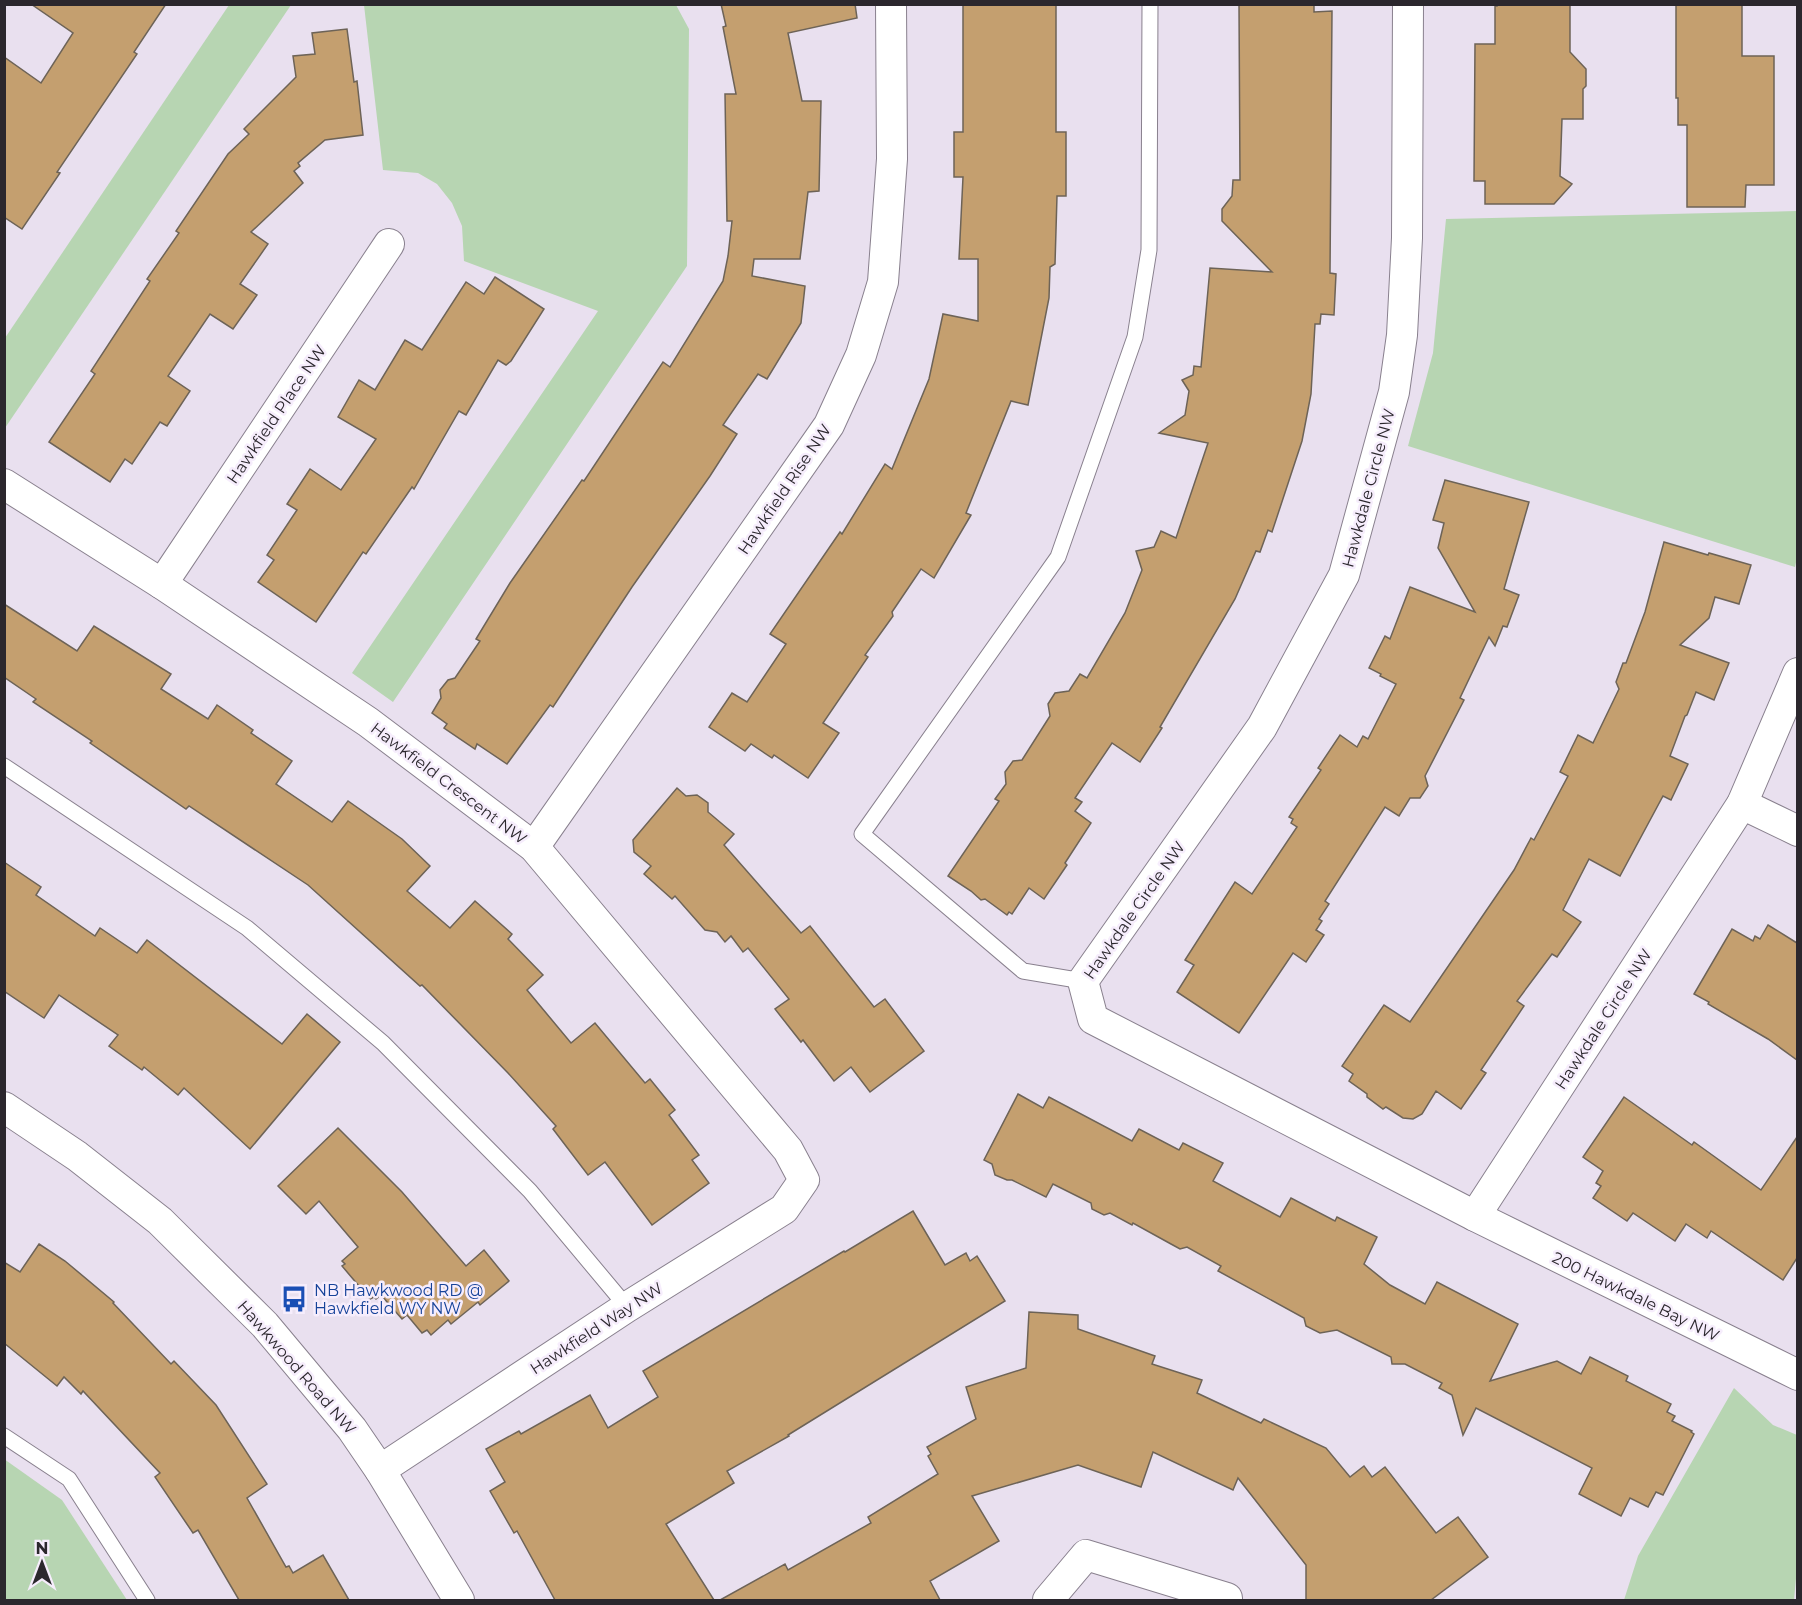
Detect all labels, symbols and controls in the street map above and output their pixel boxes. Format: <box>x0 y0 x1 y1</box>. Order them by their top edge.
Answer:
street label: Hawkfield Place NW <box>223 341 330 487</box>
street label: Hawkdale Circle NW <box>1338 407 1399 570</box>
street label: Hawkfield Rise NW <box>734 420 835 558</box>
street label: Hawkfield Crescent NW <box>367 719 531 848</box>
street label: Hawkdale Circle NW <box>1080 838 1189 983</box>
street label: Hawkdale Circle NW <box>1551 945 1656 1093</box>
street label: 200 Hawkdale Bay NW <box>1549 1248 1722 1345</box>
street label: Hawkfield Way NW <box>526 1278 666 1378</box>
place label: NB Hawkwood RD @ Hawkfield WY NW <box>314 1281 483 1318</box>
bus stop icon: NB Hawkwood RD @ Hawkfield WY NW <box>279 1284 309 1314</box>
street label: Hawkwood Road NW <box>233 1297 360 1438</box>
north arrow <box>12 1533 72 1593</box>
text: N <box>36 1539 48 1558</box>

